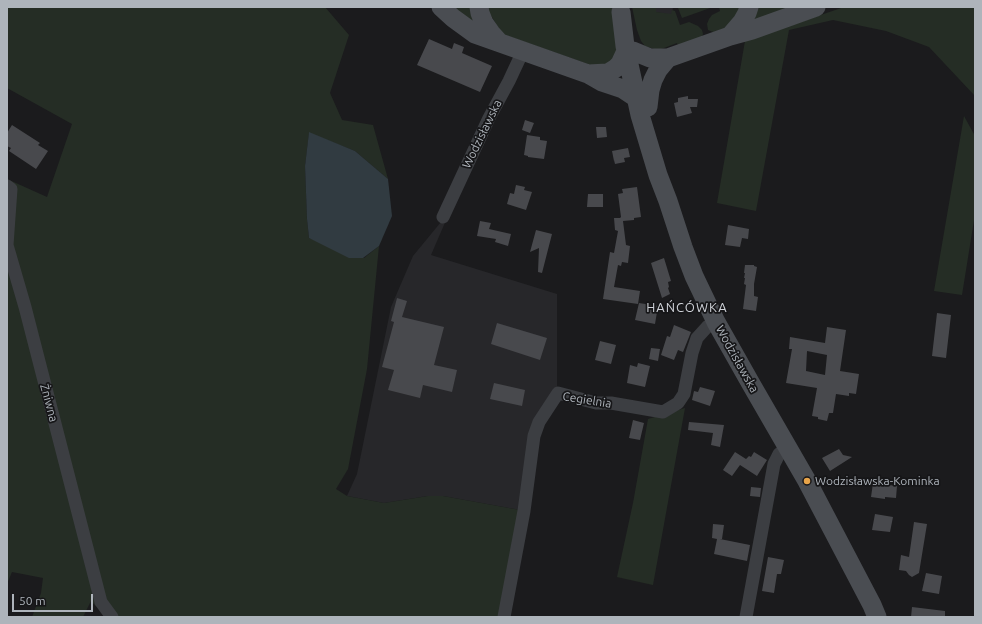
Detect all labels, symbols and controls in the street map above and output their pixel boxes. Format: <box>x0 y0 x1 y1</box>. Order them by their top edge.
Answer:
street label: Wodzisławska <box>459 97 505 171</box>
district label: HAŃCÓWKA <box>646 300 728 316</box>
street label: Wodzisławska <box>713 323 761 395</box>
street label: Żniwna <box>37 382 61 424</box>
street label: Cegielnia <box>561 389 613 411</box>
place label: Wodzisławska-Kominka <box>815 474 940 488</box>
marker: Wodzisławska-Kominka <box>802 476 812 486</box>
scale bar <box>14 586 95 612</box>
text: 50 m <box>19 594 46 607</box>

